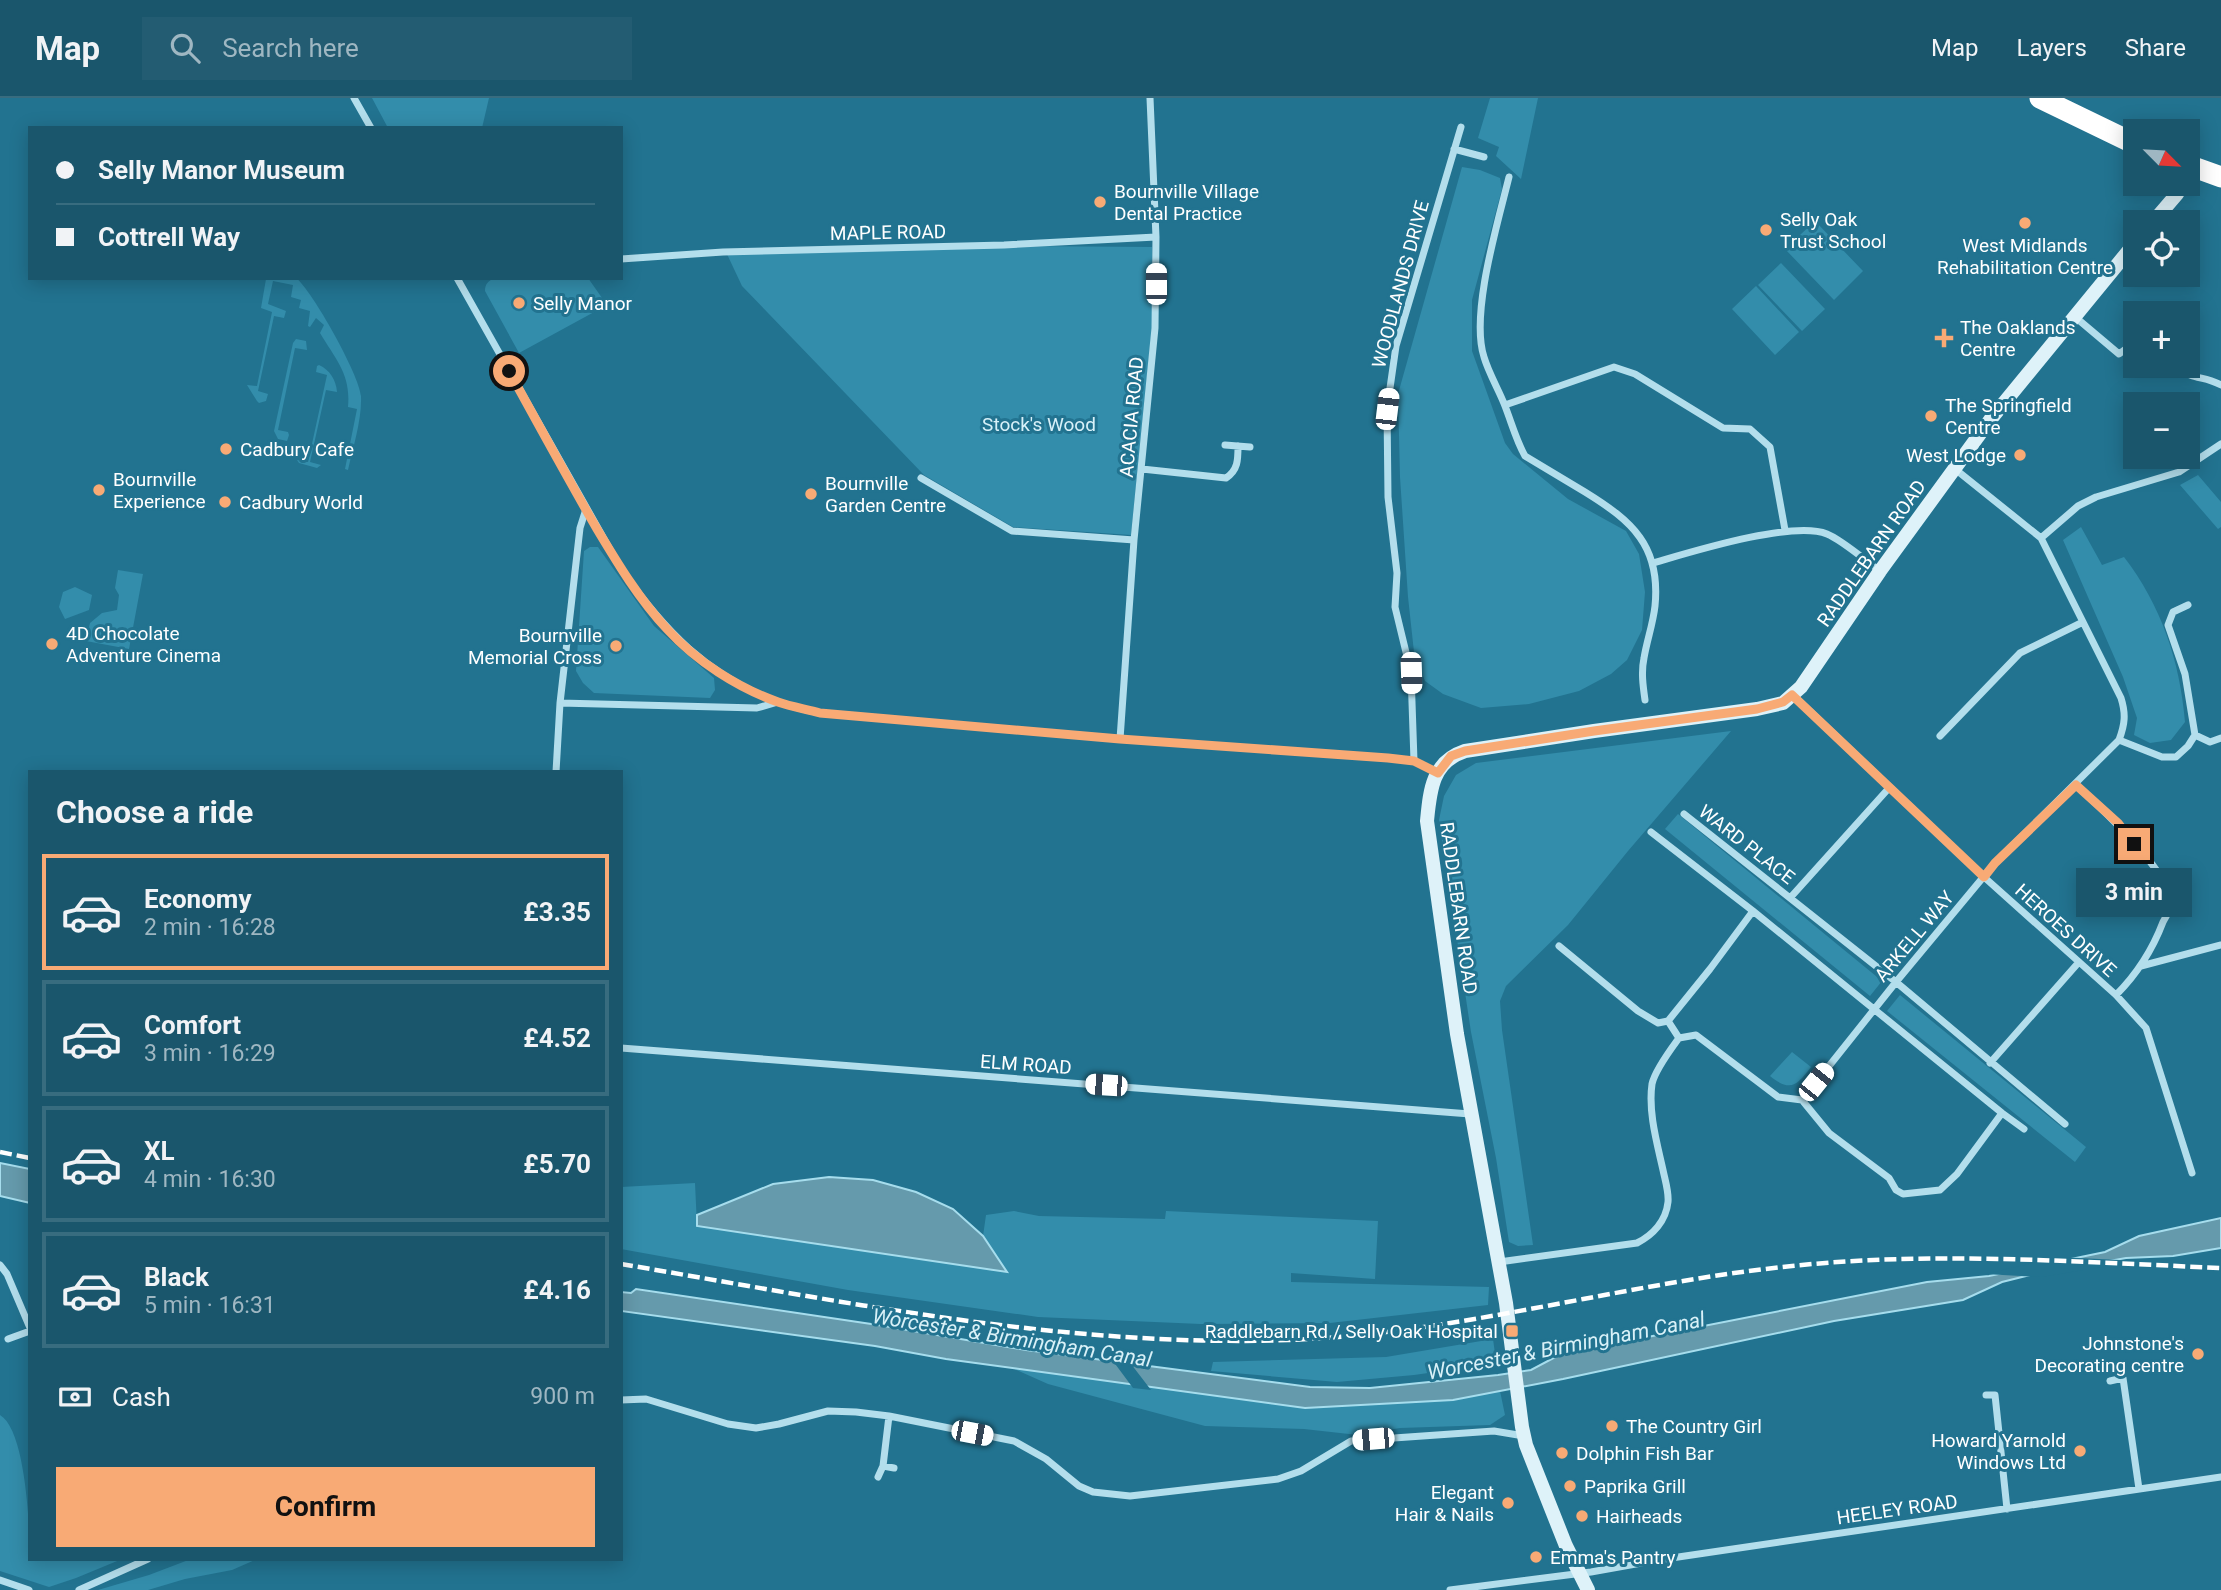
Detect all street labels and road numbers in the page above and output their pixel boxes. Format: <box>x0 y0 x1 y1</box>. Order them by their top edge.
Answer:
street label: WOODLANDS DRIVE <box>1367 198 1434 370</box>
street label: MAPLE ROAD <box>830 220 946 245</box>
street label: ACACIA ROAD <box>1115 356 1148 478</box>
street label: RADDLEBARN ROAD <box>1812 476 1931 631</box>
street label: WARD PLACE <box>1694 800 1799 889</box>
street label: RADDLEBARN ROAD <box>1435 820 1482 996</box>
street label: HEROES DRIVE <box>2010 879 2121 982</box>
street label: ARKELL WAY <box>1870 886 1959 986</box>
street label: ELM ROAD <box>979 1050 1073 1079</box>
street label: HEELEY ROAD <box>1835 1490 1959 1529</box>

